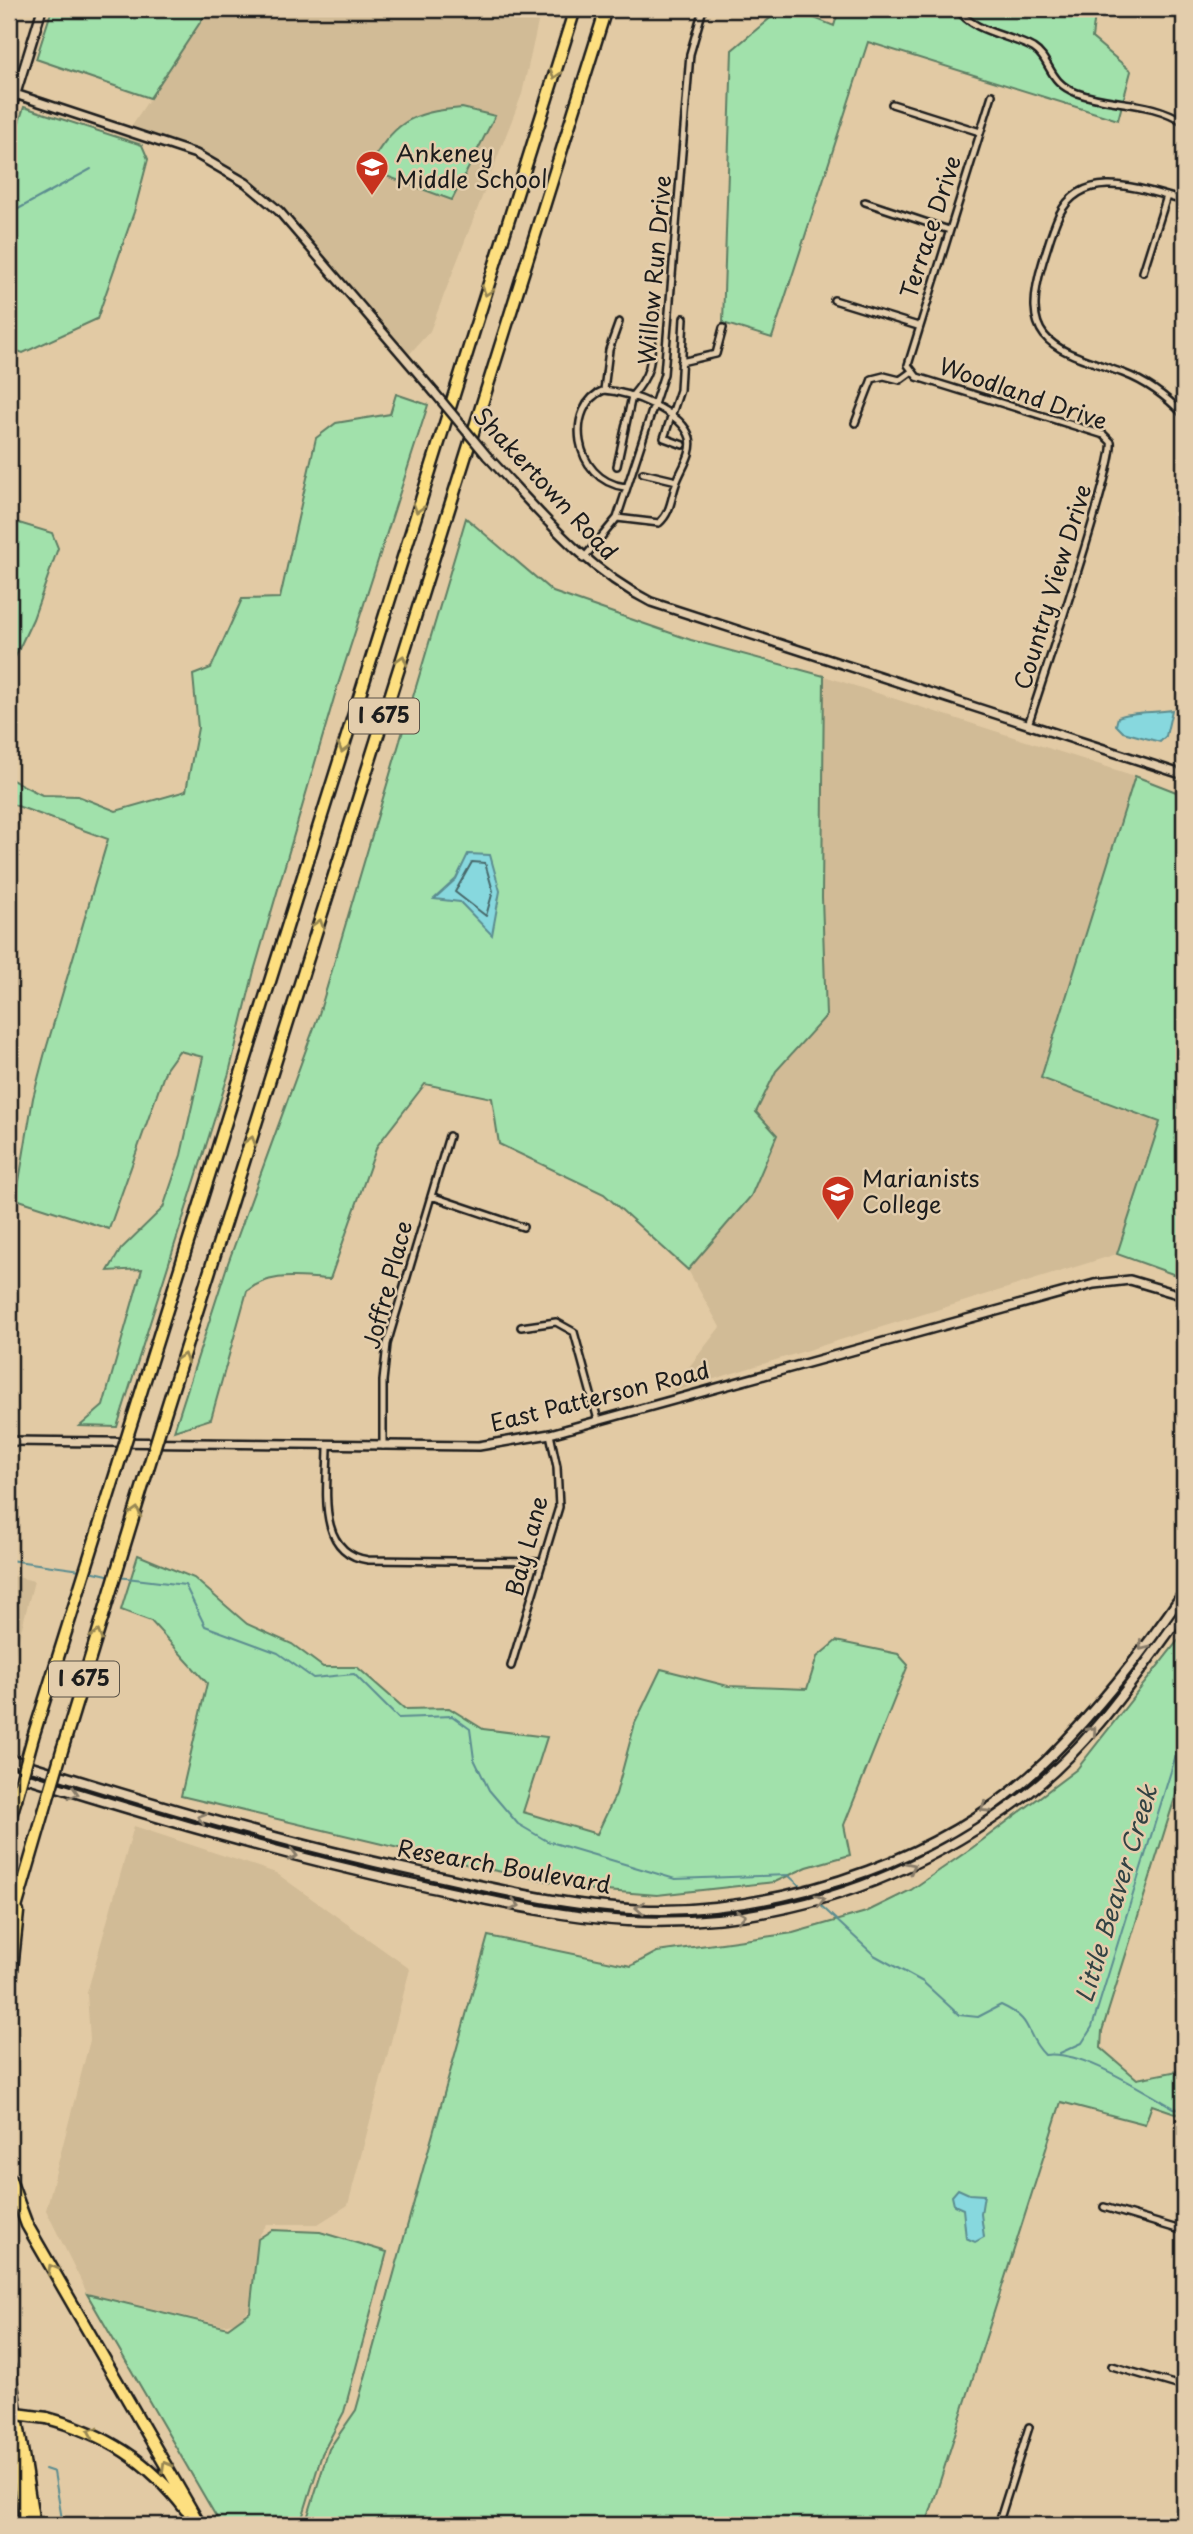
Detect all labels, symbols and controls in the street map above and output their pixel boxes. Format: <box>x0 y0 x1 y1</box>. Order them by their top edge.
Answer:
one-way arrow <box>548 68 563 80</box>
place label: Ankeney Middle School <box>396 135 548 196</box>
school or university icon: Ankeney Middle School <box>353 148 391 197</box>
street label: Terrace Drive <box>890 150 969 303</box>
street label: Willow Run Drive <box>628 174 679 366</box>
one-way arrow <box>480 285 495 297</box>
street label: Woodland Drive <box>935 347 1112 438</box>
street label: Shakertown Road <box>466 398 627 568</box>
street label: Country View Drive <box>1004 479 1099 694</box>
one-way arrow <box>412 501 426 514</box>
one-way arrow <box>393 654 408 666</box>
road number: I 675 <box>349 698 419 734</box>
one-way arrow <box>337 742 351 754</box>
one-way arrow <box>310 918 325 930</box>
one-way arrow <box>242 1135 257 1147</box>
place label: Marianists College <box>862 1160 980 1221</box>
school or university icon: Marianists College <box>819 1173 857 1222</box>
street label: Joffre Place <box>353 1217 420 1353</box>
street label: East Patterson Road <box>486 1351 713 1440</box>
one-way arrow <box>174 1352 189 1364</box>
street label: Bay Lane <box>495 1491 556 1600</box>
one-way arrow <box>127 1507 142 1519</box>
one-way arrow <box>89 1630 104 1642</box>
one-way arrow <box>1139 1638 1152 1651</box>
road number: I 675 <box>49 1662 119 1696</box>
one-way arrow <box>1084 1727 1096 1740</box>
water label: Little Beaver Creek <box>1065 1779 1166 2006</box>
one-way arrow <box>68 1784 80 1799</box>
one-way arrow <box>980 1800 993 1813</box>
one-way arrow <box>197 1812 209 1826</box>
street label: Research Boulevard <box>395 1829 614 1902</box>
one-way arrow <box>286 1847 298 1861</box>
one-way arrow <box>903 1862 916 1875</box>
one-way arrow <box>813 1893 825 1908</box>
one-way arrow <box>509 1896 521 1911</box>
one-way arrow <box>635 1901 646 1916</box>
one-way arrow <box>735 1909 746 1924</box>
one-way arrow <box>48 2263 61 2276</box>
one-way arrow <box>86 2427 98 2441</box>
one-way arrow <box>161 2460 174 2473</box>

